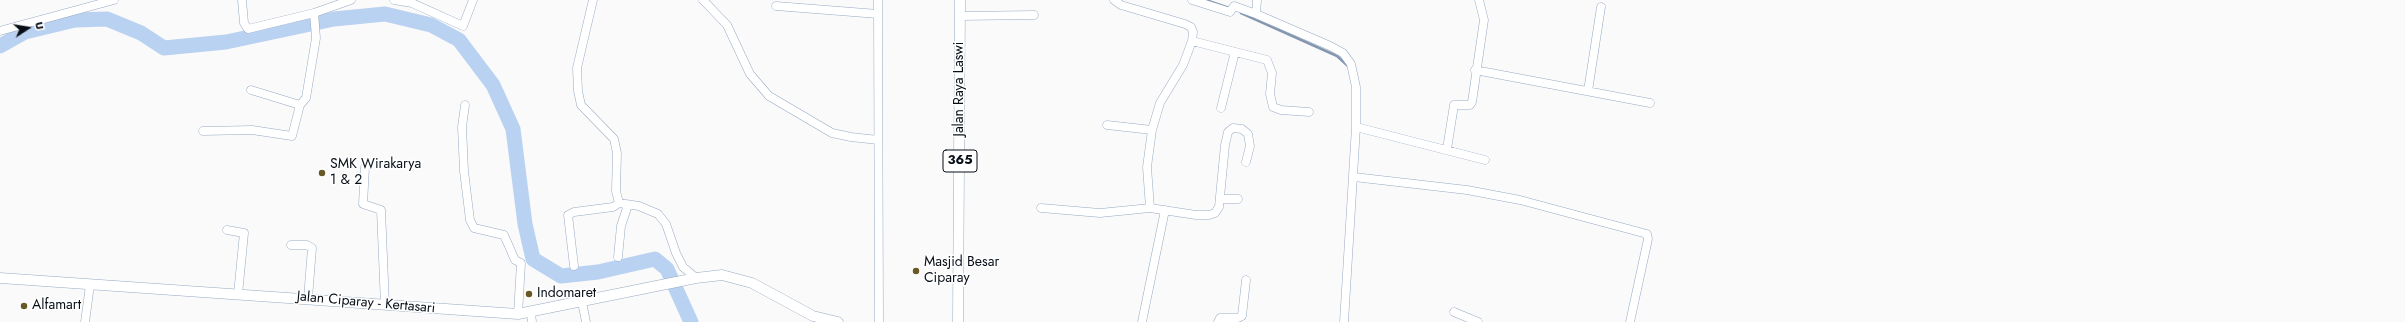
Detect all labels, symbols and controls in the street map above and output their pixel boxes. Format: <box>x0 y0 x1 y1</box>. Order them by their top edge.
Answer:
north arrow <box>8 8 48 48</box>
text: U <box>31 20 48 31</box>
street label: Jalan Raya Laswi <box>952 42 968 136</box>
road number: 365 <box>943 150 977 172</box>
place label: SMK Wirakarya 1 & 2 <box>330 157 421 190</box>
marker: SMK Wirakarya 1 & 2 <box>317 168 327 178</box>
place label: Masjid Besar Ciparay <box>924 255 999 288</box>
marker: Masjid Besar Ciparay <box>911 266 921 276</box>
place label: Indomaret <box>537 286 596 302</box>
street label: Jalan Ciparay - Kertasari <box>296 289 436 317</box>
marker: Indomaret <box>524 289 534 299</box>
place label: Alfamart <box>32 298 81 314</box>
marker: Alfamart <box>19 301 29 311</box>

